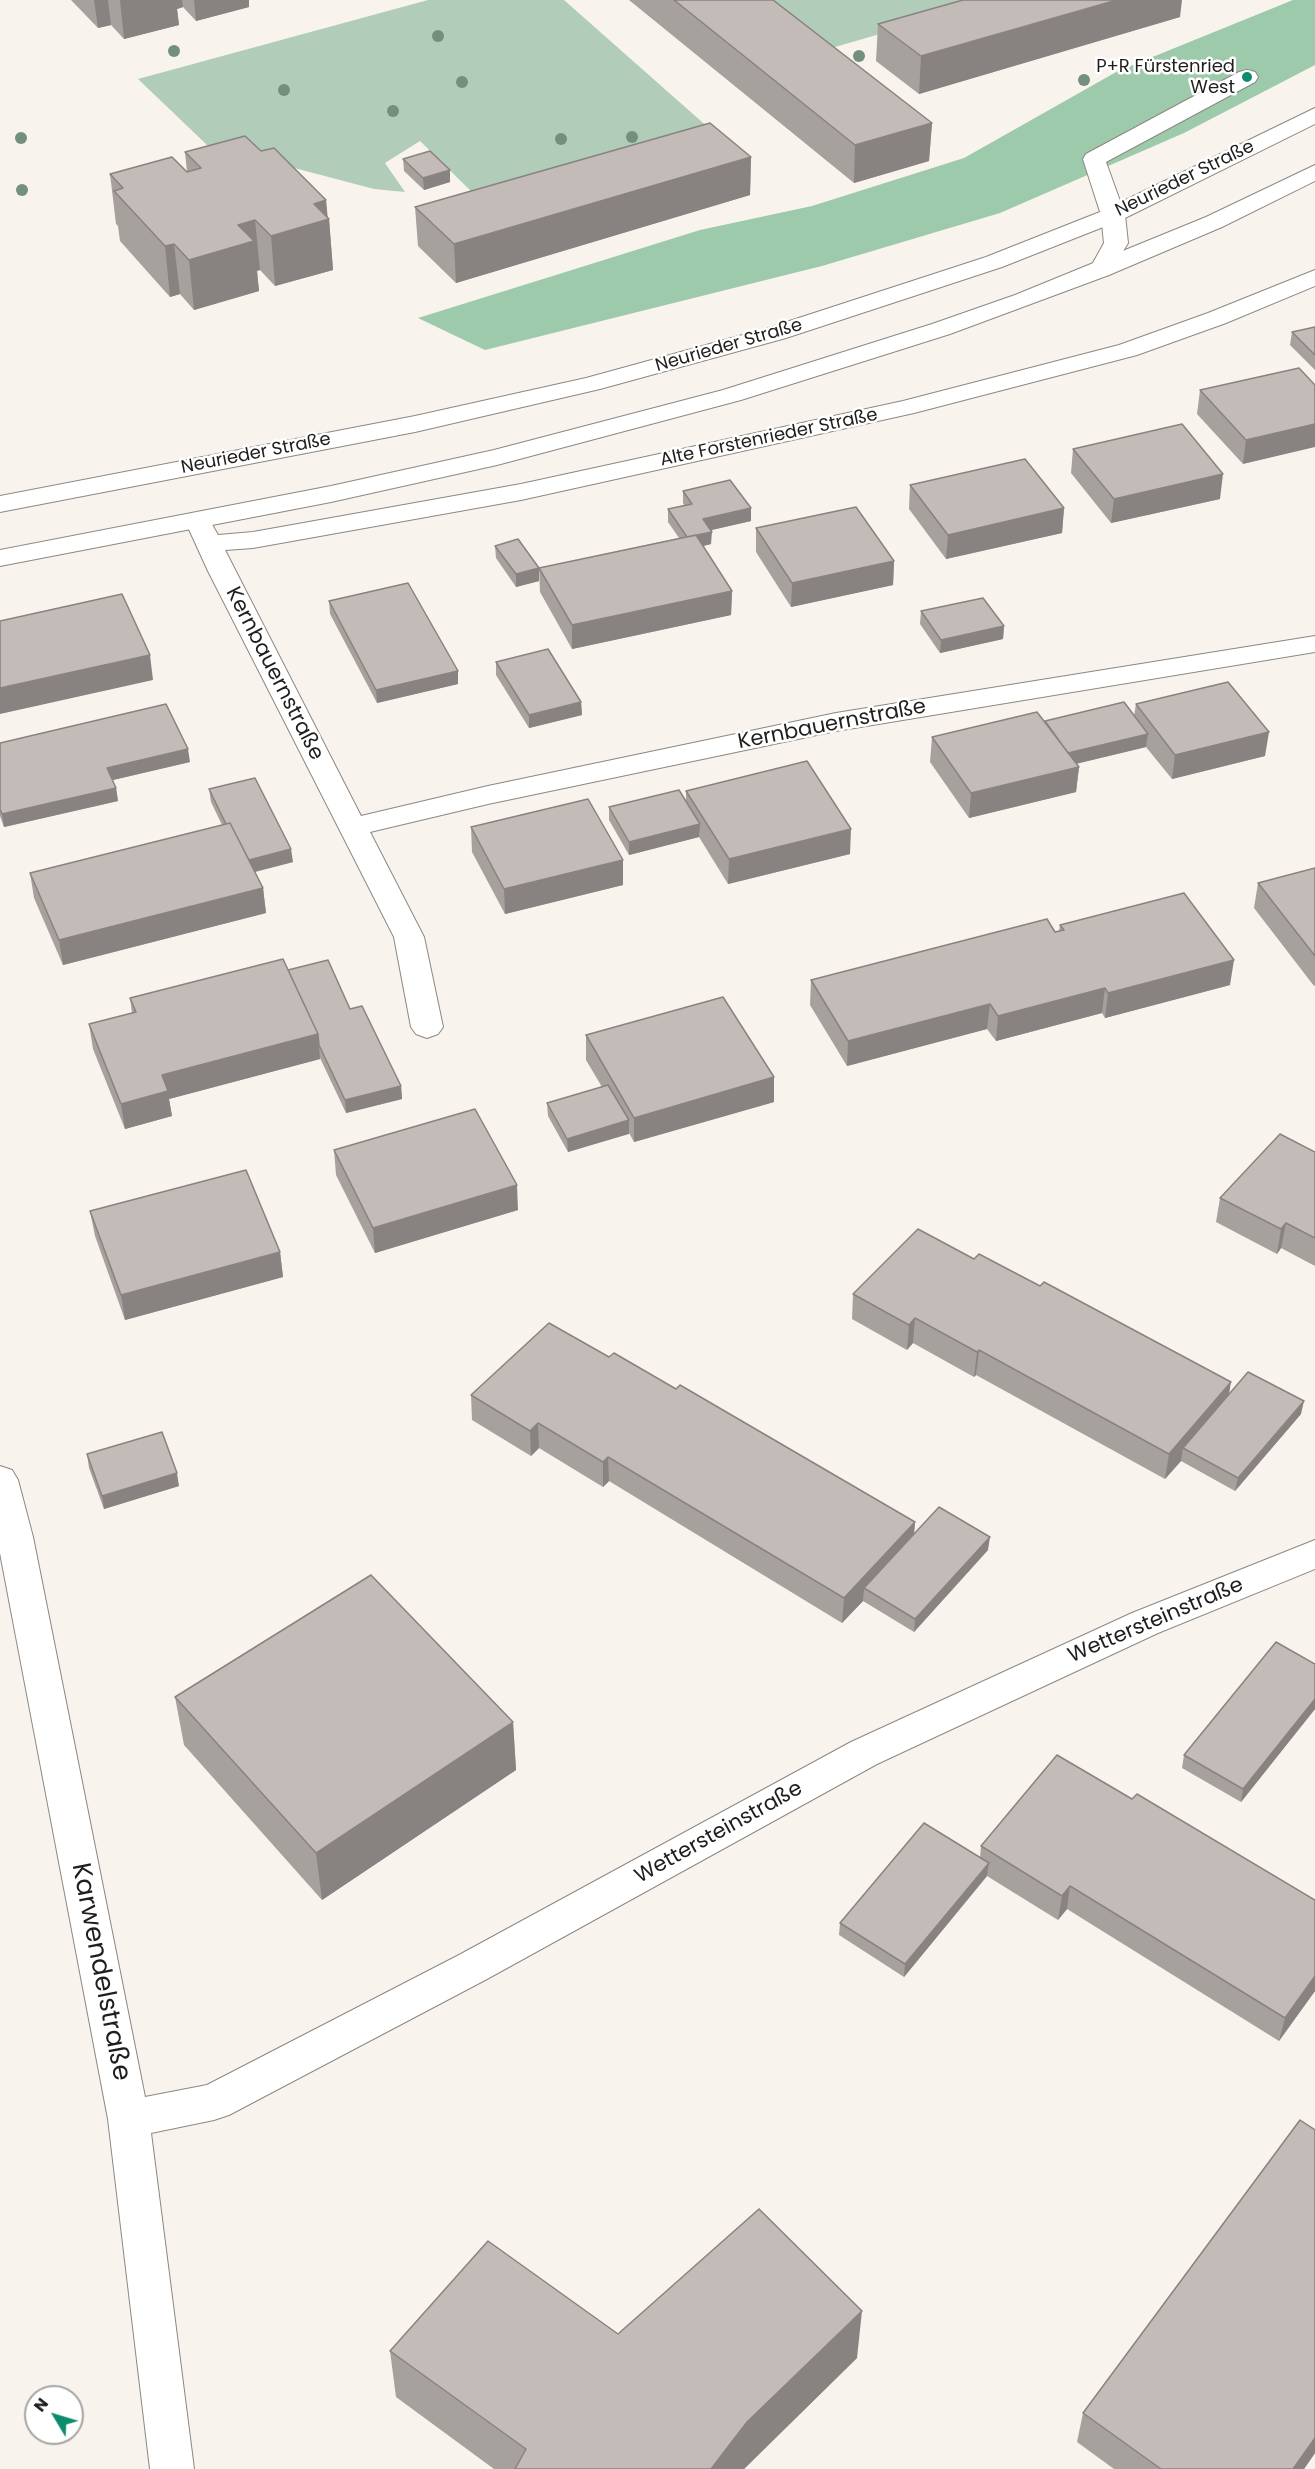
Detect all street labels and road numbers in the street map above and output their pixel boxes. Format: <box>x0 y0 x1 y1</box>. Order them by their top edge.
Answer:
street label: Neurieder Straße <box>1112 136 1258 222</box>
street label: Neurieder Straße <box>653 315 805 377</box>
street label: Alte Forstenrieder Straße <box>658 404 880 472</box>
street label: Neurieder Straße <box>179 429 333 479</box>
street label: Kernbauernstraße <box>219 583 329 765</box>
street label: Kernbauernstraße <box>736 694 928 756</box>
street label: Wettersteinstraße <box>1065 1573 1247 1669</box>
street label: Wettersteinstraße <box>631 1776 807 1890</box>
street label: Karwendelstraße <box>64 1860 136 2084</box>

